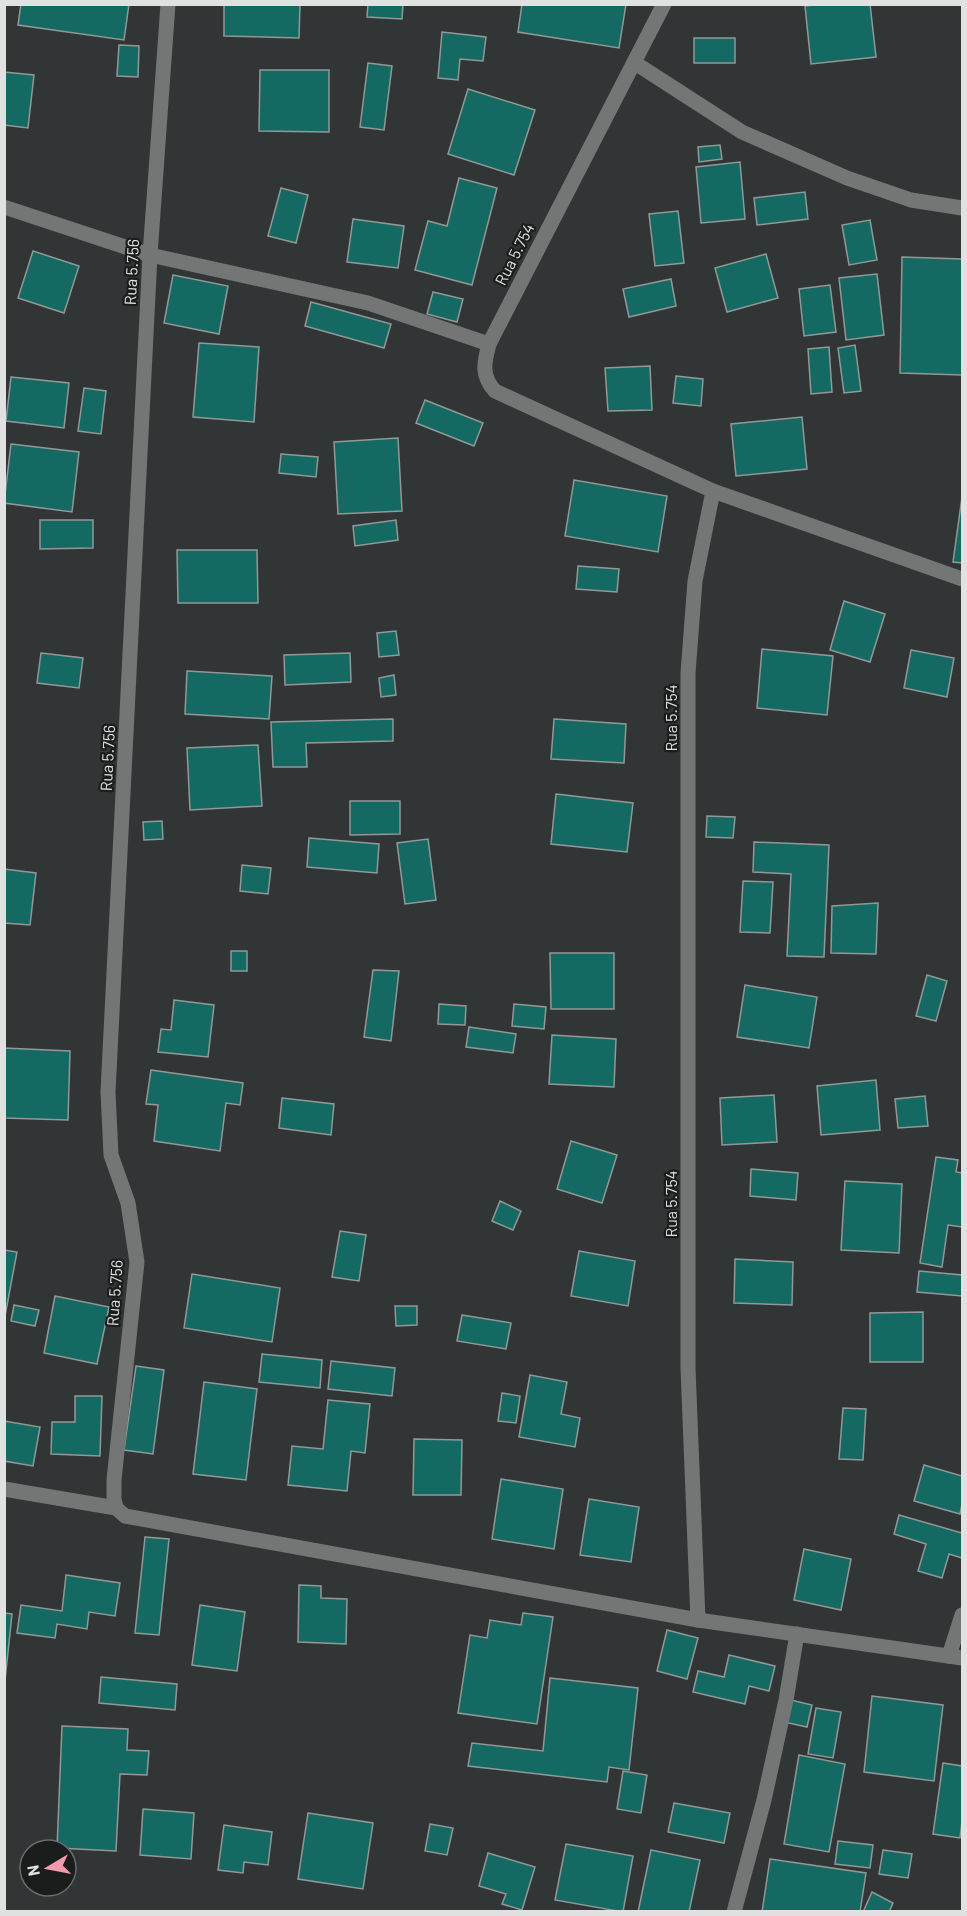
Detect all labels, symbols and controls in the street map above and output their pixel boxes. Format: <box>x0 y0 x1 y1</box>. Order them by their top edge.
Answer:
street label: Rua 5.754 <box>490 220 538 288</box>
street label: Rua 5.756 <box>120 238 142 306</box>
street label: Rua 5.754 <box>661 684 680 752</box>
street label: Rua 5.756 <box>96 724 118 792</box>
street label: Rua 5.754 <box>661 1170 680 1238</box>
street label: Rua 5.756 <box>102 1259 126 1327</box>
north arrow <box>18 1838 78 1898</box>
text: N <box>22 1864 43 1878</box>

